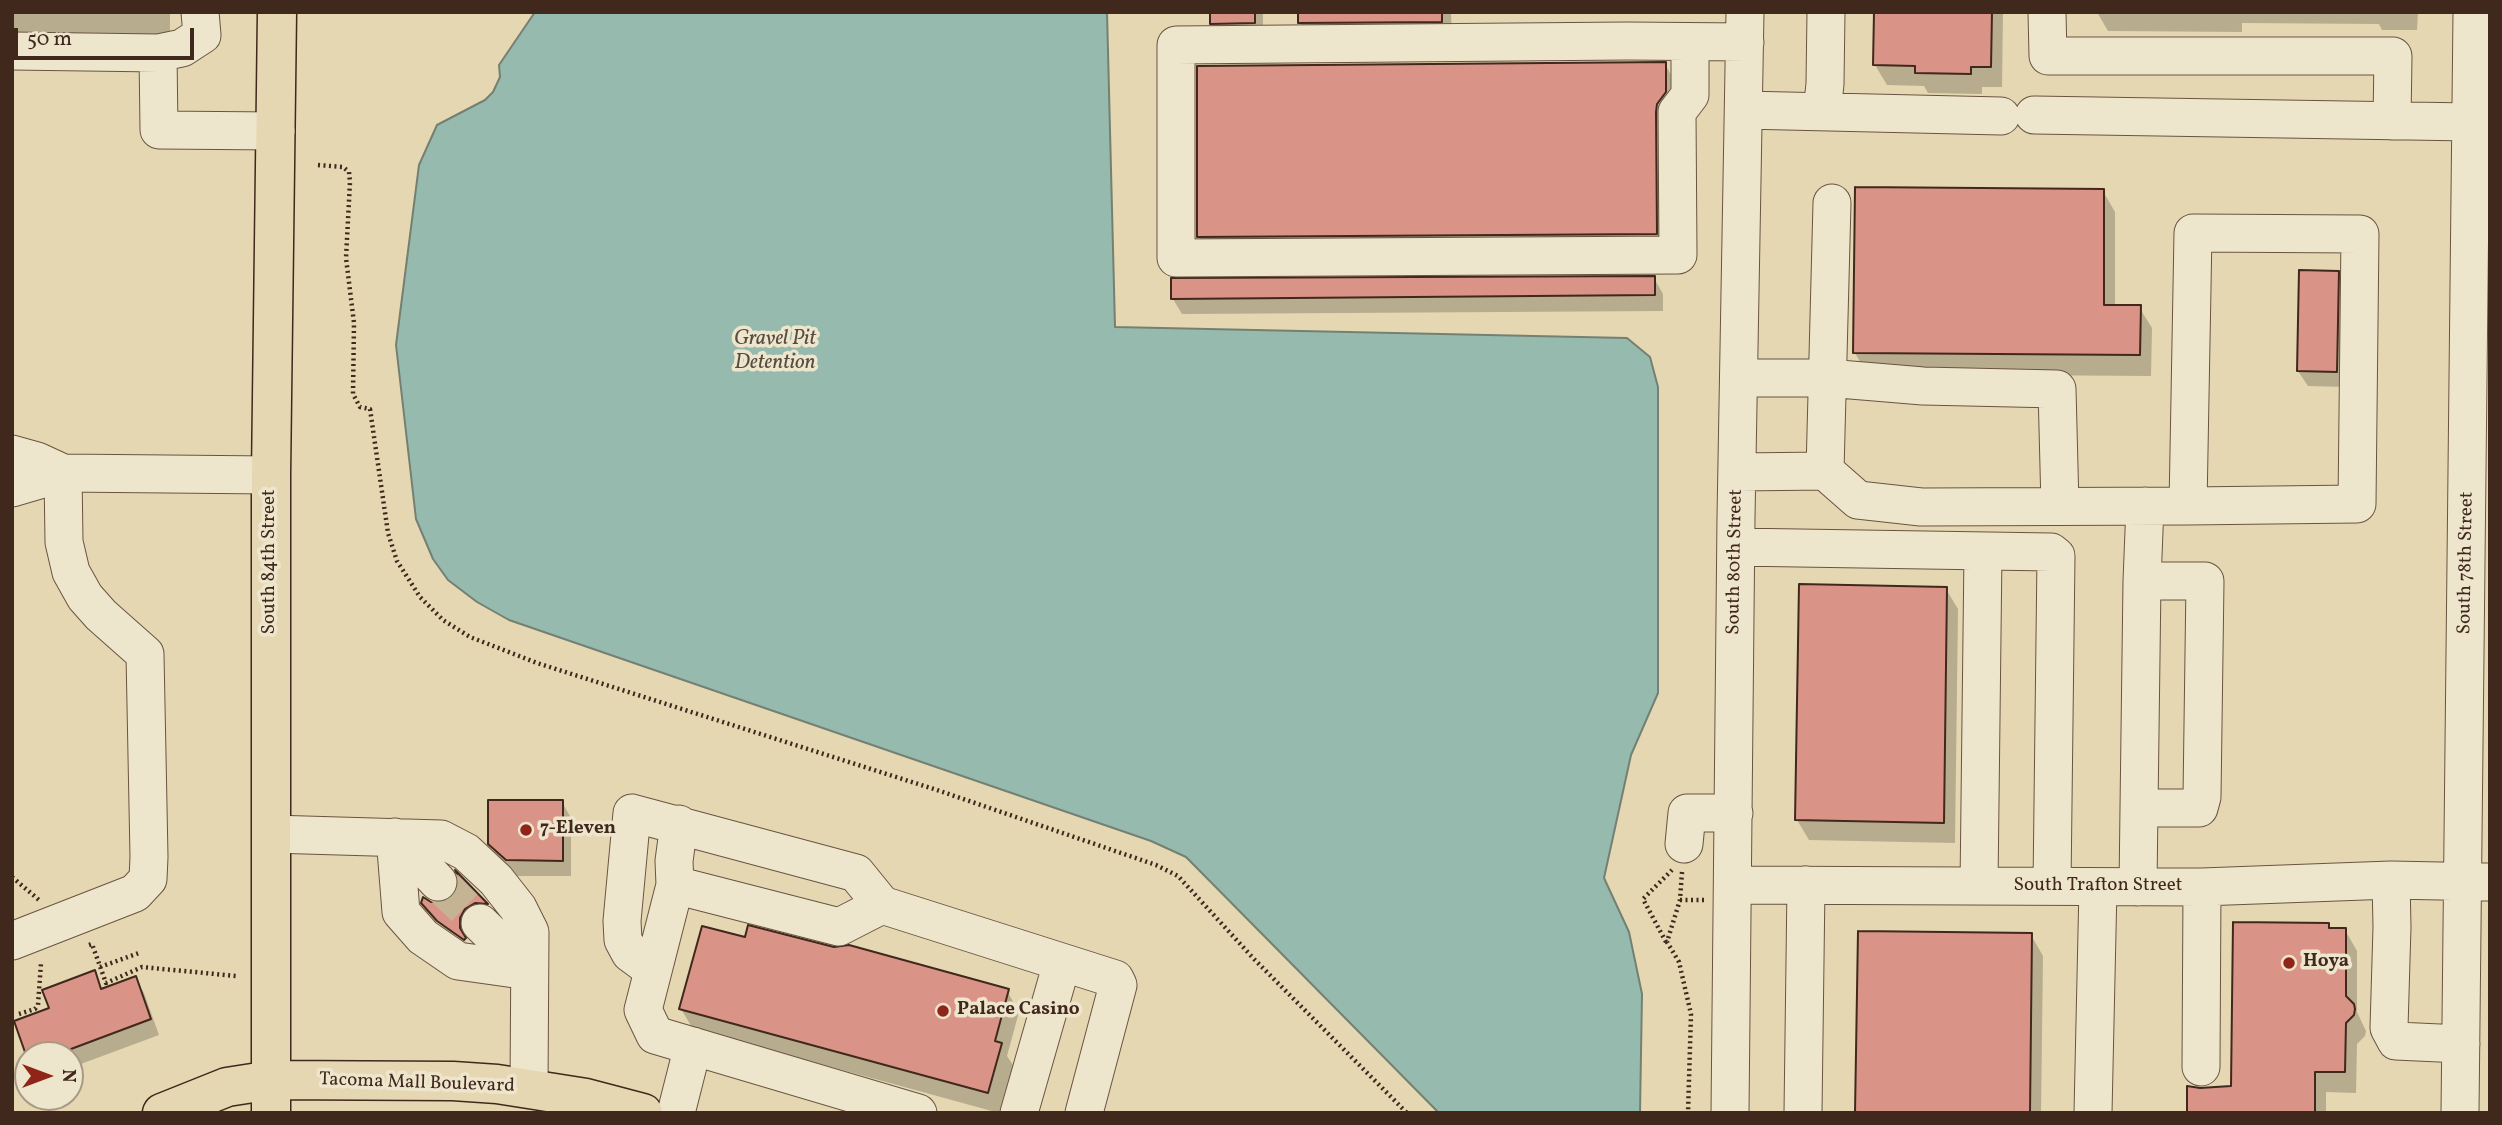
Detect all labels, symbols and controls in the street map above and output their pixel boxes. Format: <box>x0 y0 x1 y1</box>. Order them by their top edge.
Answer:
scale bar <box>18 14 198 58</box>
text: 50 m <box>27 25 72 54</box>
water label: Gravel Pit Detention <box>734 327 816 377</box>
street label: South 84th Street <box>260 489 282 635</box>
street label: South 80th Street <box>1723 489 1749 635</box>
street label: South 78th Street <box>2454 491 2480 635</box>
place label: 7-Eleven <box>540 819 616 841</box>
marker: 7-Eleven <box>518 822 534 838</box>
street label: South Trafton Street <box>2014 876 2182 898</box>
place label: Hoya <box>2303 952 2349 974</box>
marker: Hoya <box>2281 955 2297 971</box>
place label: Palace Casino <box>957 1000 1080 1022</box>
marker: Palace Casino <box>935 1003 951 1019</box>
north arrow <box>14 1041 84 1111</box>
text: N <box>55 1069 81 1083</box>
street label: Tacoma Mall Boulevard <box>319 1069 515 1099</box>

